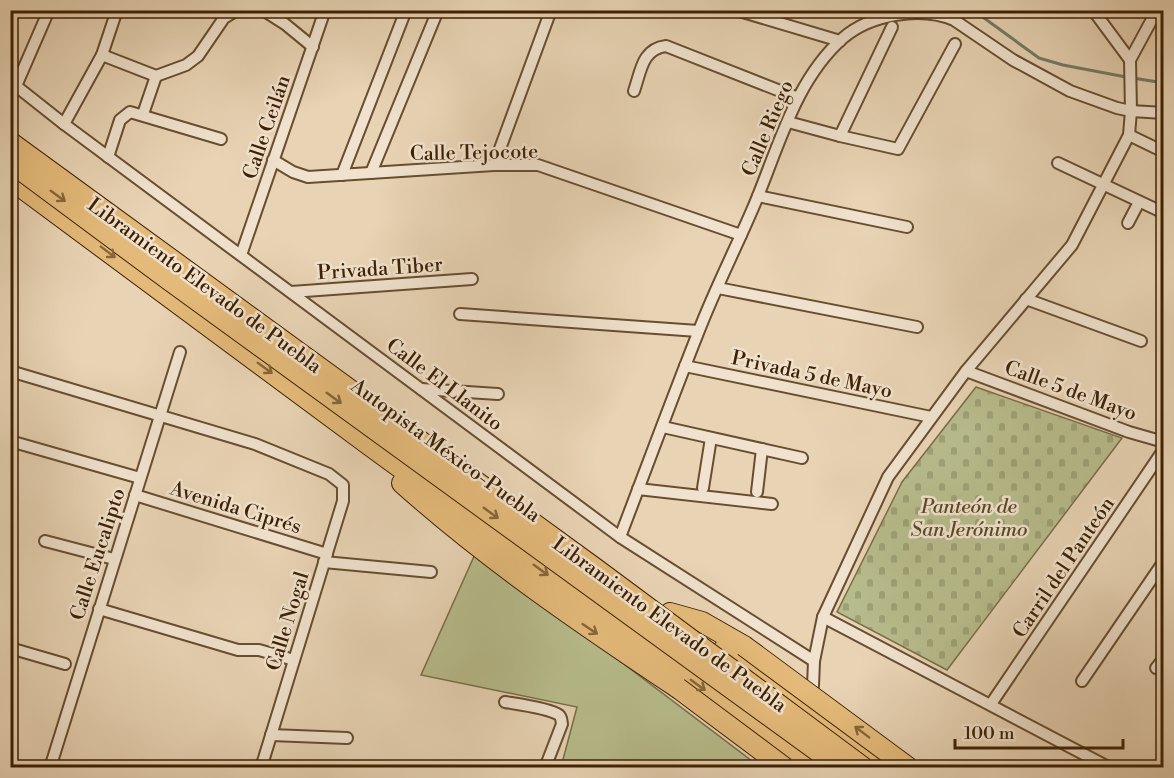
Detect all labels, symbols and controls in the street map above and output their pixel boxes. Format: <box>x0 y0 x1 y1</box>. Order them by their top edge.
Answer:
street label: Calle Ceilán <box>238 72 297 183</box>
street label: Calle Riego <box>737 77 800 180</box>
street label: Calle Tejocote <box>410 140 538 167</box>
one-way arrow <box>49 190 65 202</box>
street label: Libramiento Elevado de Puebla <box>82 193 327 380</box>
one-way arrow <box>99 246 115 258</box>
street label: Privada Tiber <box>317 253 444 286</box>
street label: Calle El Llanito <box>381 333 507 437</box>
street label: Privada 5 de Mayo <box>729 346 894 405</box>
street label: Calle 5 de Mayo <box>1001 356 1140 427</box>
one-way arrow <box>256 362 272 374</box>
street label: Autopista México-Puebla <box>345 373 545 529</box>
one-way arrow <box>325 392 341 404</box>
street label: Avenida Ciprés <box>166 476 304 540</box>
street label: Calle Eucalipto <box>65 485 132 624</box>
street label: Carril del Panteón <box>1008 492 1121 643</box>
park label: Panteón de San Jerónimo <box>911 495 1027 543</box>
one-way arrow <box>483 507 499 519</box>
street label: Libramiento Elevado de Puebla <box>547 532 792 719</box>
one-way arrow <box>532 564 548 576</box>
street label: Calle Nogal <box>262 569 315 674</box>
one-way arrow <box>582 623 598 635</box>
one-way arrow <box>690 678 706 691</box>
scale bar <box>955 712 1123 750</box>
text: 100 m <box>964 722 1015 745</box>
one-way arrow <box>854 726 870 739</box>

